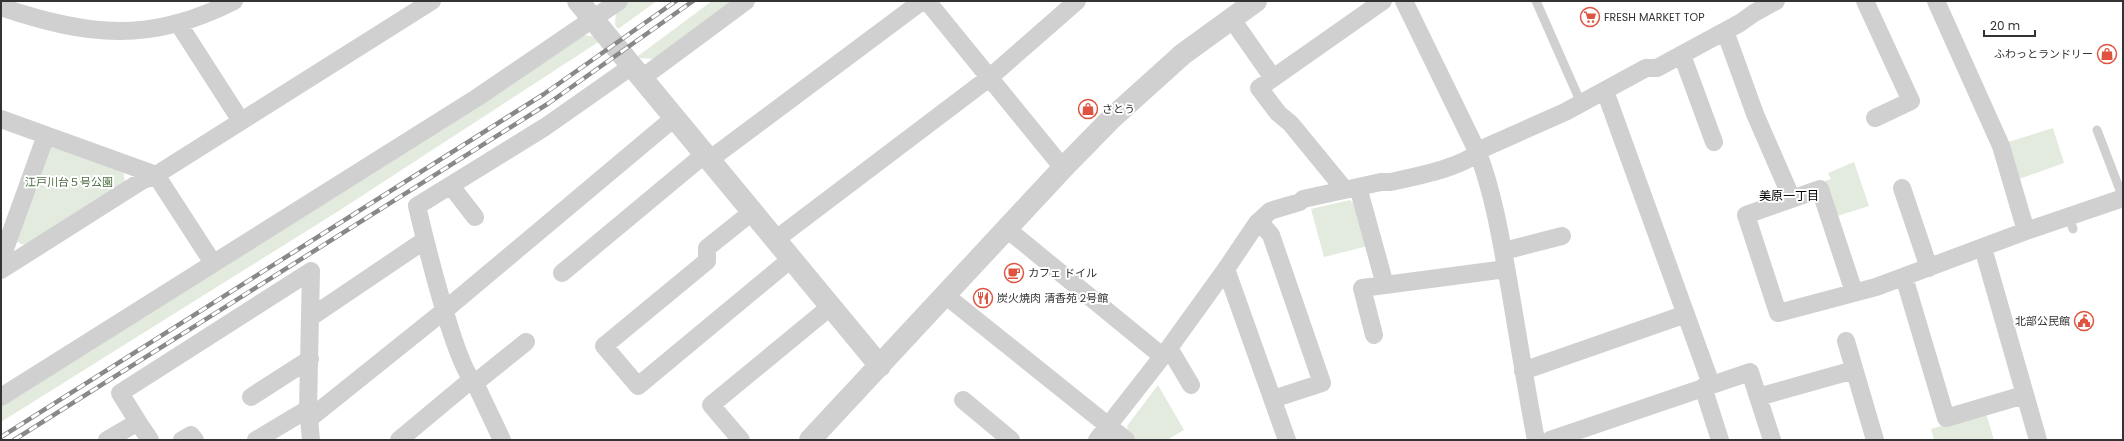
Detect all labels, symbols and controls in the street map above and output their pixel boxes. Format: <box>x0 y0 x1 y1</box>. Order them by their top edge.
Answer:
supermarket icon: FRESH MARKET TOP <box>1579 6 1601 28</box>
place label: FRESH MARKET TOP <box>1604 9 1705 25</box>
scale bar <box>1984 12 2035 38</box>
text: 20 m <box>1990 17 2020 34</box>
shop icon: ふわっとランドリー <box>2096 43 2118 65</box>
place label: ふわっとランドリー <box>1994 46 2093 62</box>
shop icon: さとう <box>1077 98 1099 120</box>
place label: さとう <box>1102 101 1135 117</box>
park label: 江戸川台５号公園 <box>25 174 113 190</box>
district label: 美原一丁目 <box>1759 187 1819 204</box>
cafe icon: カフェ ドイル <box>1003 262 1025 284</box>
place label: カフェ ドイル <box>1028 265 1097 281</box>
restaurant icon: 炭火焼肉 清香苑 2号館 <box>972 287 994 309</box>
place label: 炭火焼肉 清香苑 2号館 <box>997 290 1108 306</box>
public building icon: 北部公民館 <box>2073 310 2095 332</box>
place label: 北部公民館 <box>2015 313 2070 329</box>

